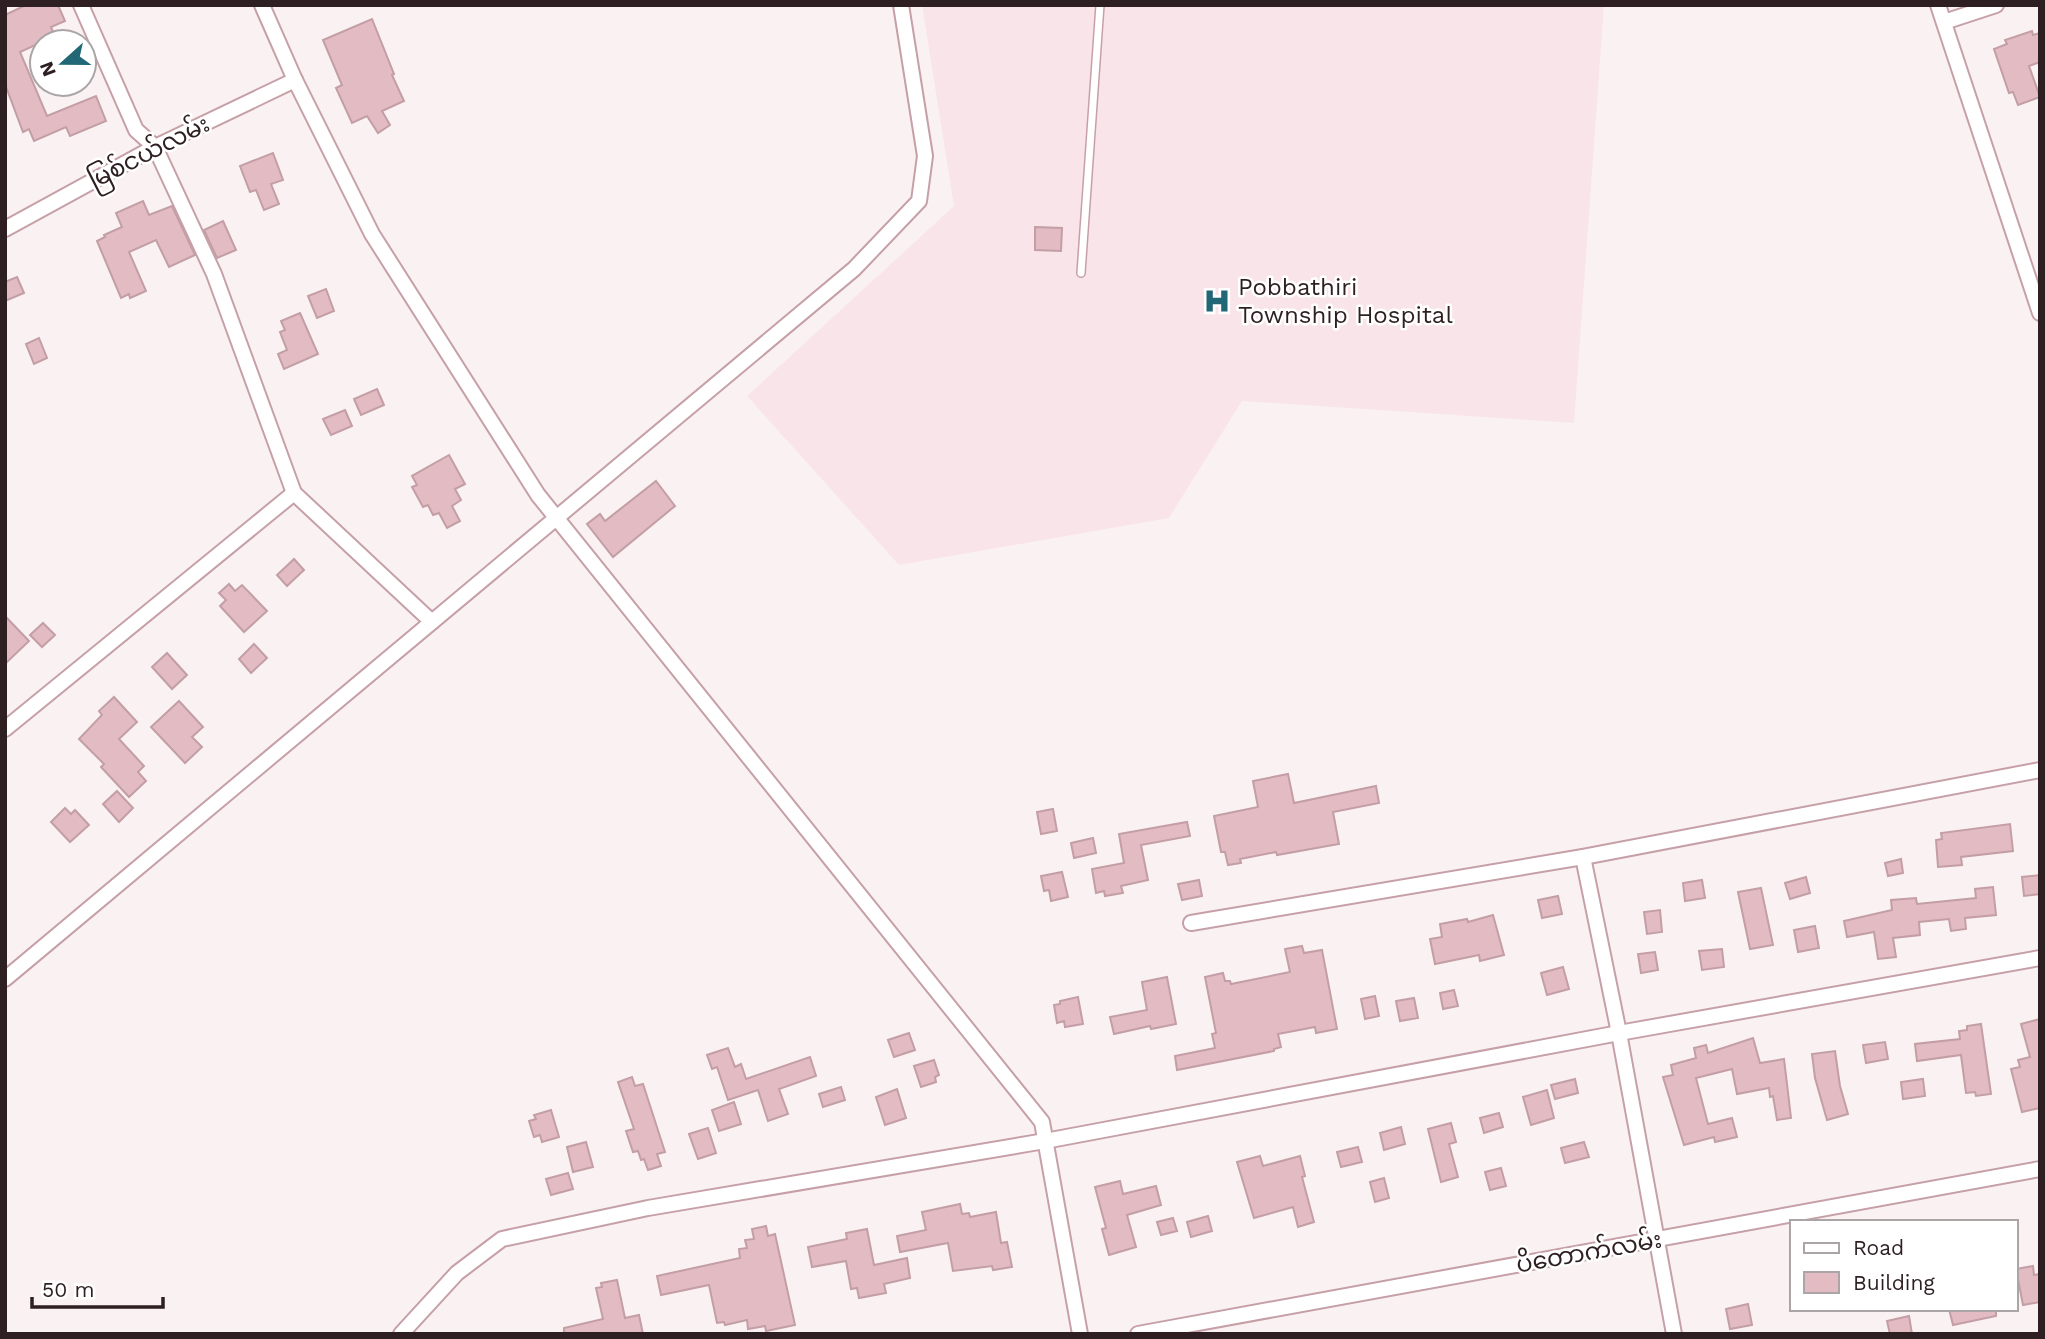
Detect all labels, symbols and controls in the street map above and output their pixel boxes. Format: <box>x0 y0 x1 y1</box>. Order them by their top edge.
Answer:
north arrow <box>28 28 98 98</box>
text: N <box>34 58 61 80</box>
street label: မြစ်ငယ်လမ်း <box>83 108 216 199</box>
place label: Pobbathiri Township Hospital <box>1238 273 1453 329</box>
hospital icon: Pobbathiri Township Hospital <box>1202 286 1232 316</box>
legend <box>1790 1220 2017 1311</box>
street label: ပိတောက်လမ်း <box>1514 1223 1664 1279</box>
text: Road <box>1853 1235 1904 1260</box>
scale bar <box>32 1266 163 1310</box>
text: Building <box>1853 1270 1935 1295</box>
text: 50 m <box>42 1277 94 1302</box>

